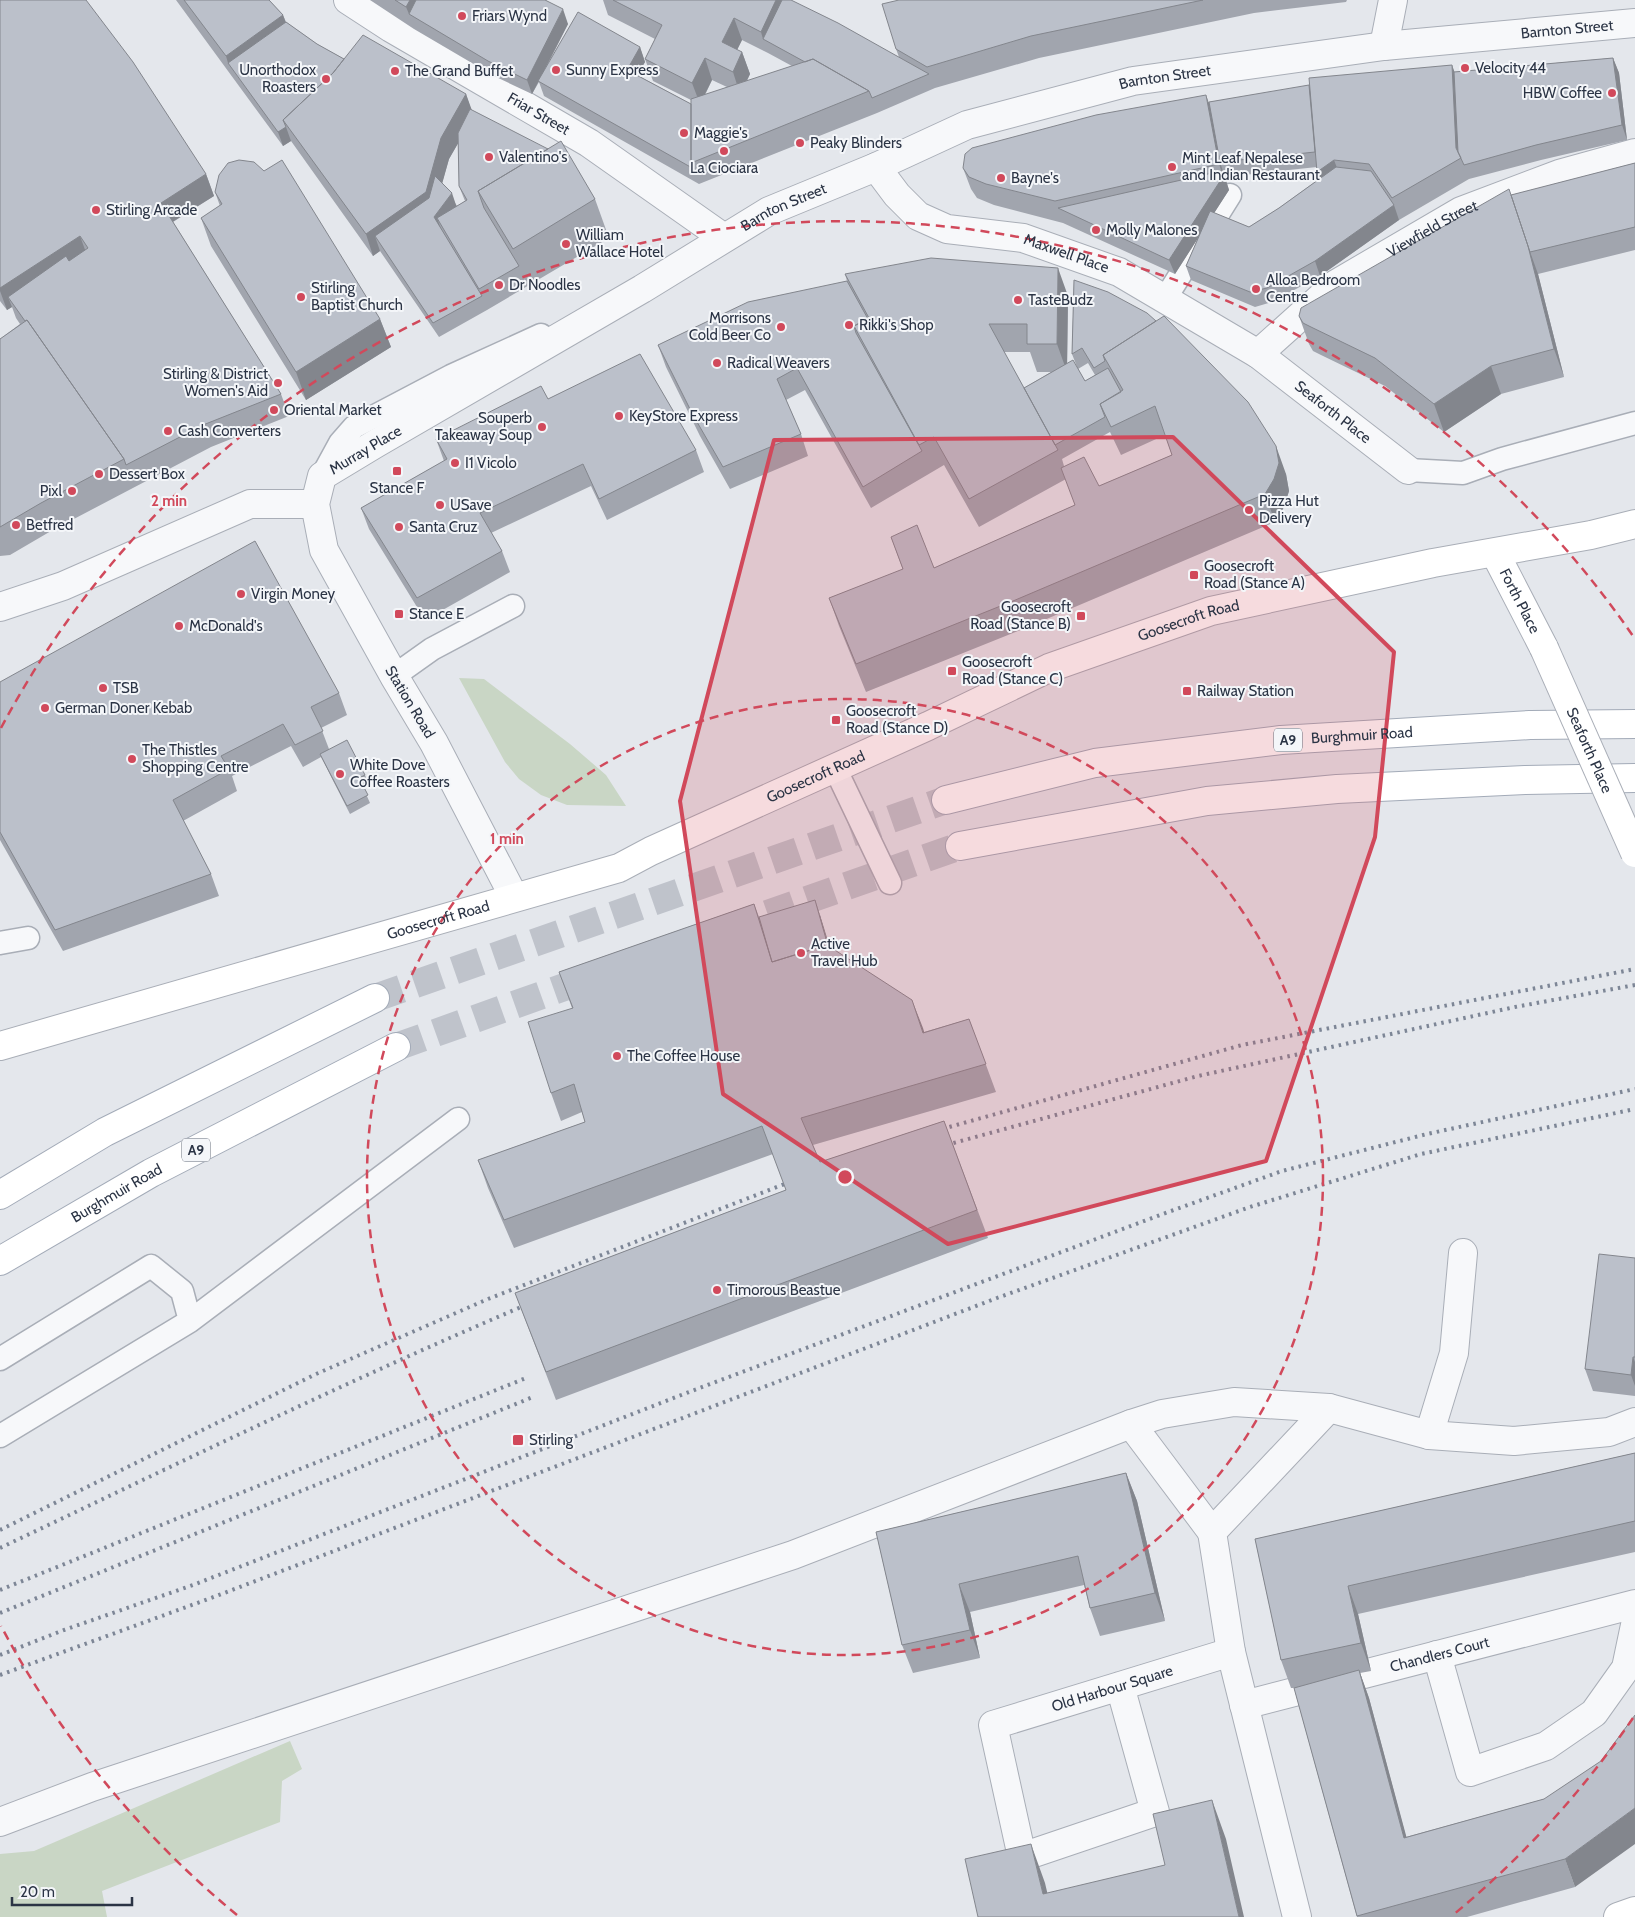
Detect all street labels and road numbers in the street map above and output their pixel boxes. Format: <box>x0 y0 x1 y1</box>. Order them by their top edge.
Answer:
street label: Barnton Street <box>1520 16 1614 42</box>
street label: Barnton Street <box>1117 61 1212 93</box>
street label: Friar Street <box>504 89 573 139</box>
street label: Barnton Street <box>737 179 829 235</box>
street label: Viewfield Street <box>1384 197 1480 261</box>
street label: Maxwell Place <box>1021 230 1112 277</box>
street label: Seaforth Place <box>1291 377 1375 447</box>
street label: Murray Place <box>326 421 405 478</box>
street label: Forth Place <box>1496 566 1544 637</box>
street label: Goosecroft Road <box>1135 596 1241 645</box>
street label: Station Road <box>381 662 439 742</box>
street label: Seaforth Place <box>1563 705 1616 796</box>
street label: Burghmuir Road <box>1310 723 1413 747</box>
road number: A9 <box>1274 728 1302 752</box>
street label: Goosecroft Road <box>764 747 868 807</box>
street label: Goosecroft Road <box>385 897 492 943</box>
road number: A9 <box>182 1138 210 1162</box>
street label: Burghmuir Road <box>68 1160 165 1226</box>
street label: Chandlers Court <box>1388 1633 1491 1676</box>
street label: Old Harbour Square <box>1049 1661 1175 1716</box>

